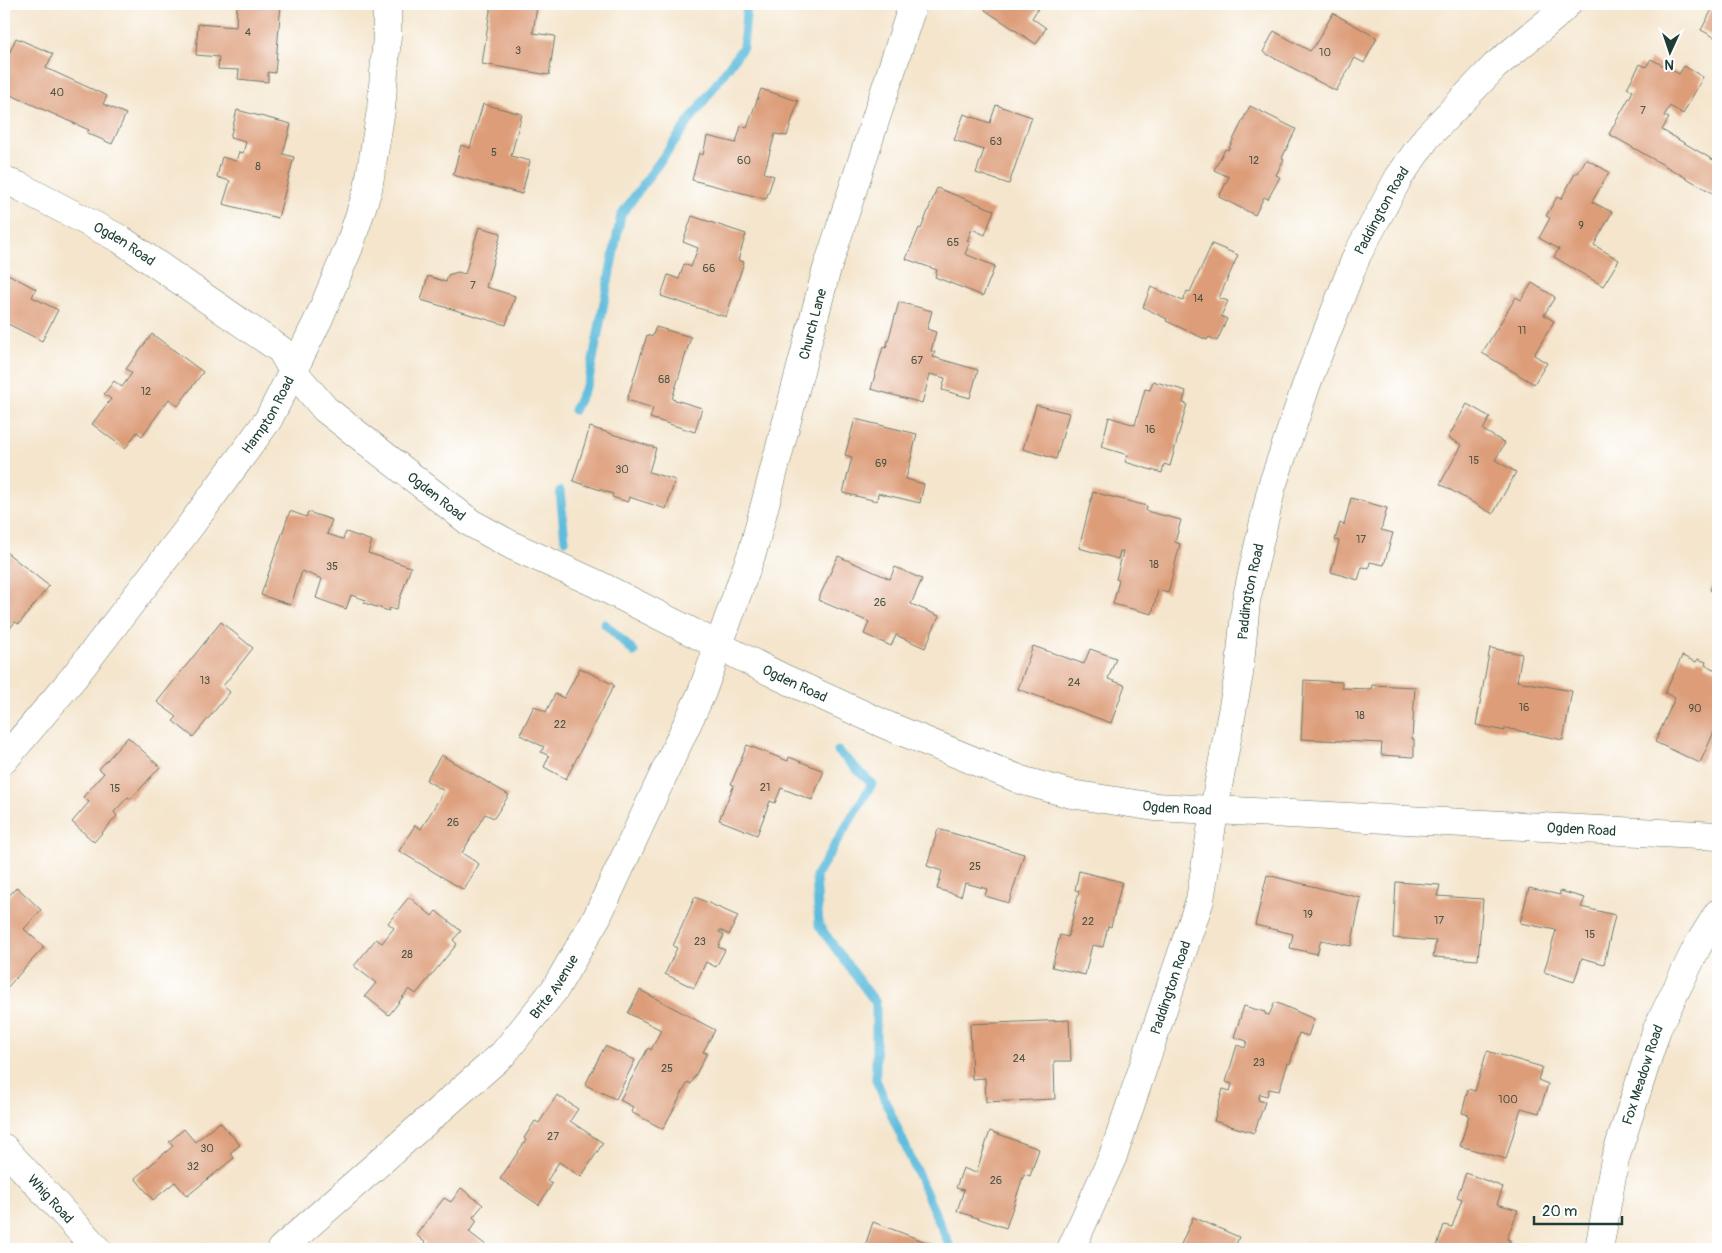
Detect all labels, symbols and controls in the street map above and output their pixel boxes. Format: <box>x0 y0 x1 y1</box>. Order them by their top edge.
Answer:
house number: 4 <box>245 26 252 39</box>
north arrow <box>1644 28 1694 78</box>
house number: 3 <box>515 44 521 57</box>
house number: 10 <box>1319 46 1331 59</box>
text: N <box>1664 56 1675 73</box>
house number: 40 <box>50 86 64 99</box>
house number: 7 <box>1640 104 1646 117</box>
house number: 63 <box>990 135 1002 148</box>
house number: 5 <box>491 146 497 159</box>
house number: 60 <box>737 154 751 167</box>
house number: 12 <box>1249 154 1259 167</box>
house number: 8 <box>255 160 261 173</box>
street label: Paddington Road <box>1351 163 1413 258</box>
street label: Ogden Road <box>90 219 158 270</box>
house number: 9 <box>1578 219 1584 232</box>
house number: 65 <box>947 236 959 249</box>
house number: 66 <box>703 262 715 275</box>
house number: 7 <box>470 279 476 292</box>
street label: Church Lane <box>795 287 830 361</box>
house number: 14 <box>1193 292 1204 305</box>
house number: 11 <box>1518 324 1526 337</box>
house number: 67 <box>911 354 923 367</box>
street label: Hampton Road <box>238 373 298 457</box>
house number: 68 <box>658 373 670 386</box>
house number: 12 <box>141 385 151 398</box>
house number: 16 <box>1145 423 1155 436</box>
house number: 15 <box>1469 454 1479 467</box>
house number: 69 <box>875 457 887 470</box>
house number: 30 <box>615 463 629 476</box>
street label: Ogden Road <box>404 468 469 525</box>
house number: 17 <box>1356 533 1366 546</box>
street label: Paddington Road <box>1234 542 1268 641</box>
house number: 18 <box>1149 558 1159 571</box>
house number: 35 <box>326 560 338 573</box>
house number: 26 <box>874 596 886 609</box>
street label: Ogden Road <box>759 661 830 706</box>
house number: 13 <box>200 674 210 687</box>
house number: 24 <box>1068 676 1081 689</box>
house number: 16 <box>1519 701 1529 714</box>
house number: 90 <box>1688 702 1702 715</box>
house number: 18 <box>1355 709 1365 722</box>
house number: 22 <box>554 718 566 731</box>
house number: 21 <box>760 781 770 794</box>
house number: 15 <box>110 782 120 795</box>
street label: Ogden Road <box>1141 797 1212 819</box>
house number: 26 <box>447 816 459 829</box>
street label: Ogden Road <box>1546 819 1617 840</box>
house number: 25 <box>969 860 981 873</box>
house number: 19 <box>1303 908 1313 921</box>
house number: 17 <box>1434 914 1444 927</box>
house number: 22 <box>1082 915 1094 928</box>
house number: 15 <box>1585 928 1595 941</box>
house number: 23 <box>694 935 706 948</box>
street label: Paddington Road <box>1147 938 1195 1037</box>
house number: 28 <box>401 948 413 961</box>
street label: Brite Avenue <box>526 952 582 1023</box>
street label: Fox Meadow Road <box>1619 1022 1667 1127</box>
house number: 24 <box>1013 1052 1026 1065</box>
house number: 23 <box>1253 1056 1265 1069</box>
house number: 25 <box>661 1062 673 1075</box>
house number: 100 <box>1498 1093 1518 1106</box>
house number: 27 <box>547 1130 559 1143</box>
house number: 30 <box>200 1142 214 1155</box>
house number: 32 <box>187 1160 199 1173</box>
street label: Whig Road <box>24 1171 77 1227</box>
house number: 26 <box>990 1174 1002 1187</box>
scale bar <box>1534 1193 1622 1225</box>
text: 20 m <box>1542 1202 1577 1221</box>

